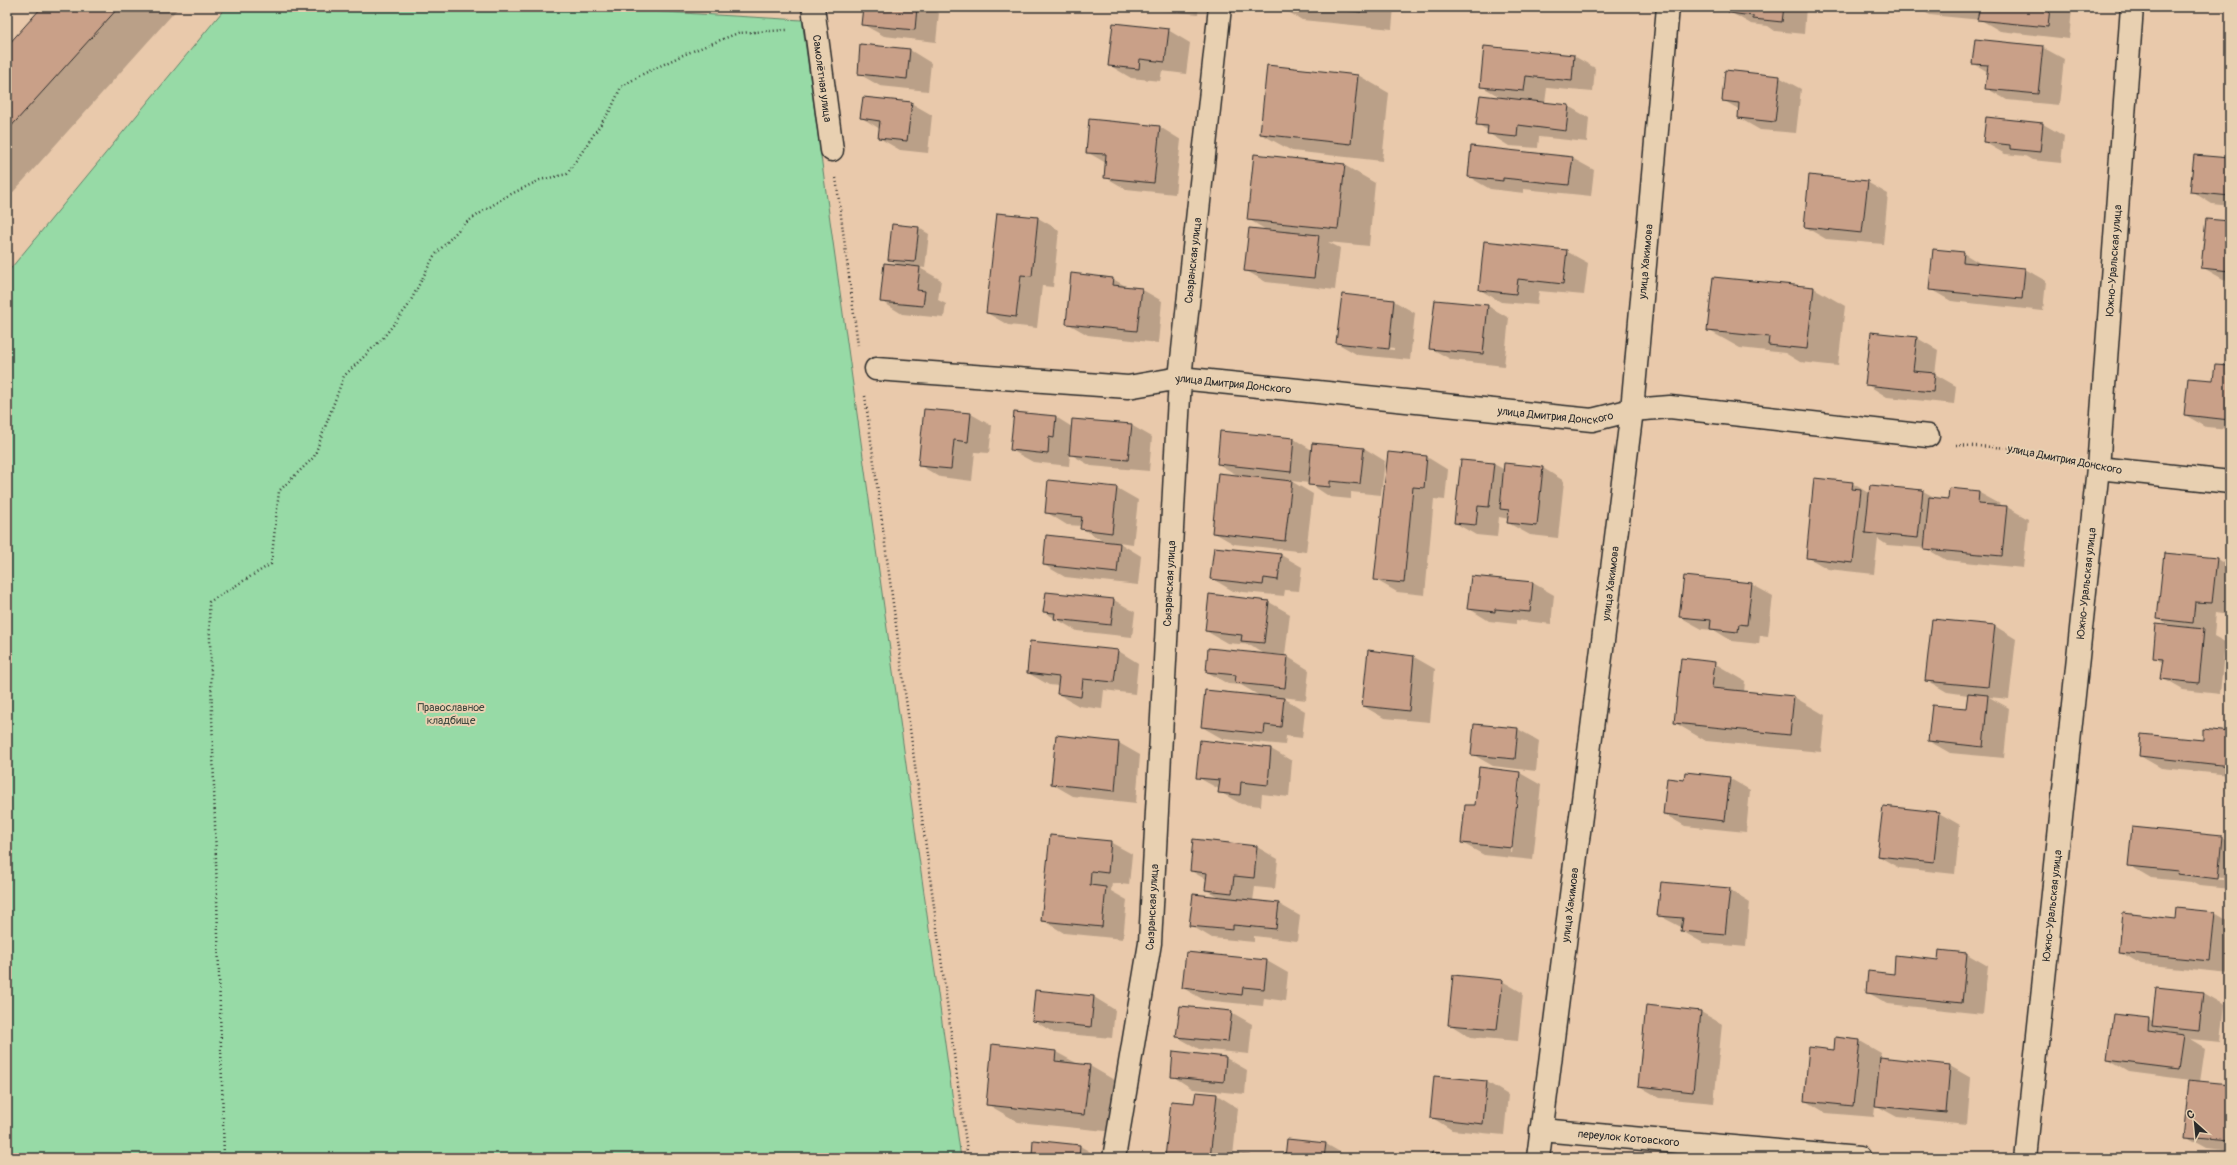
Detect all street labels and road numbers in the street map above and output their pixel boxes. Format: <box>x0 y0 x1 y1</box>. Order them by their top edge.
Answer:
street label: Самолётная улица <box>810 34 834 123</box>
street label: Южно-Уральская улица <box>2103 204 2124 317</box>
street label: Сызранская улица <box>1182 217 1204 304</box>
street label: улица Хакимова <box>1636 223 1656 301</box>
street label: улица Дмитрия Донского <box>1173 372 1292 396</box>
street label: улица Дмитрия Донского <box>1496 404 1615 427</box>
street label: улица Дмитрия Донского <box>2005 442 2123 477</box>
street label: Южно-Уральская улица <box>2074 527 2099 640</box>
street label: Сызранская улица <box>1161 540 1178 627</box>
street label: улица Хакимова <box>1599 545 1622 623</box>
street label: Южно-Уральская улица <box>2040 849 2065 962</box>
street label: Сызранская улица <box>1143 864 1161 951</box>
street label: улица Хакимова <box>1559 867 1581 944</box>
street label: переулок Котовского <box>1577 1127 1680 1149</box>

